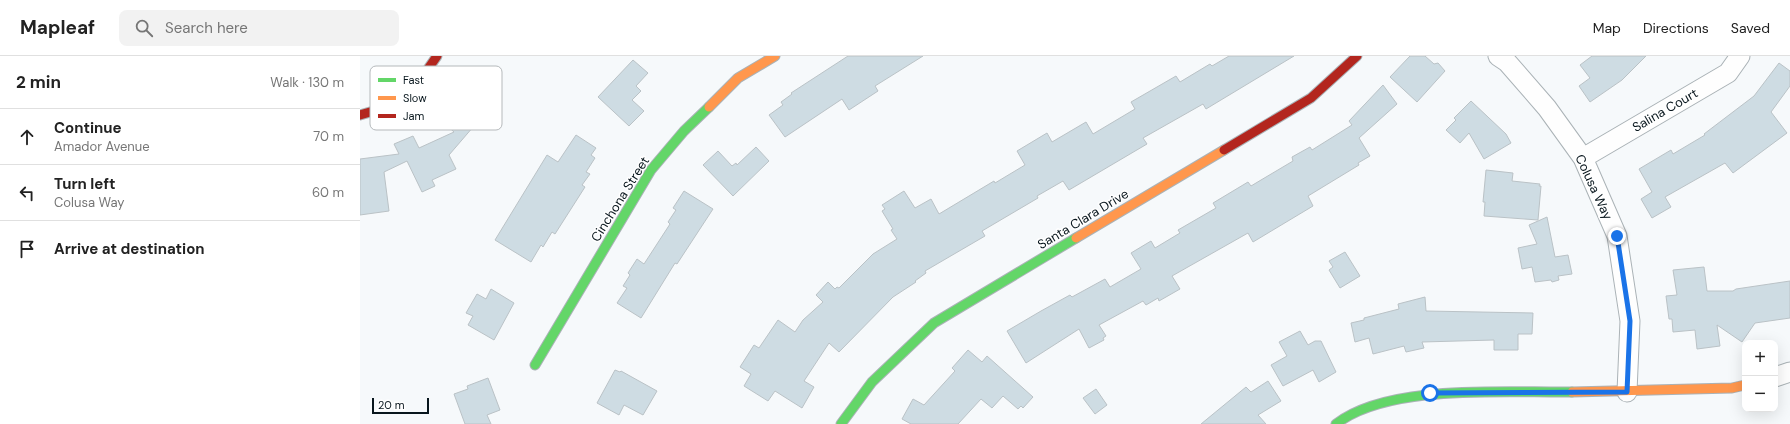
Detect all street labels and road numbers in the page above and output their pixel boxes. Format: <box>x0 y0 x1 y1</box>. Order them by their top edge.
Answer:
street label: Salina Court <box>1629 84 1701 136</box>
street label: Colusa Way <box>1571 151 1617 223</box>
street label: Cinchona Street <box>587 153 653 245</box>
street label: Santa Clara Drive <box>1034 185 1132 253</box>

